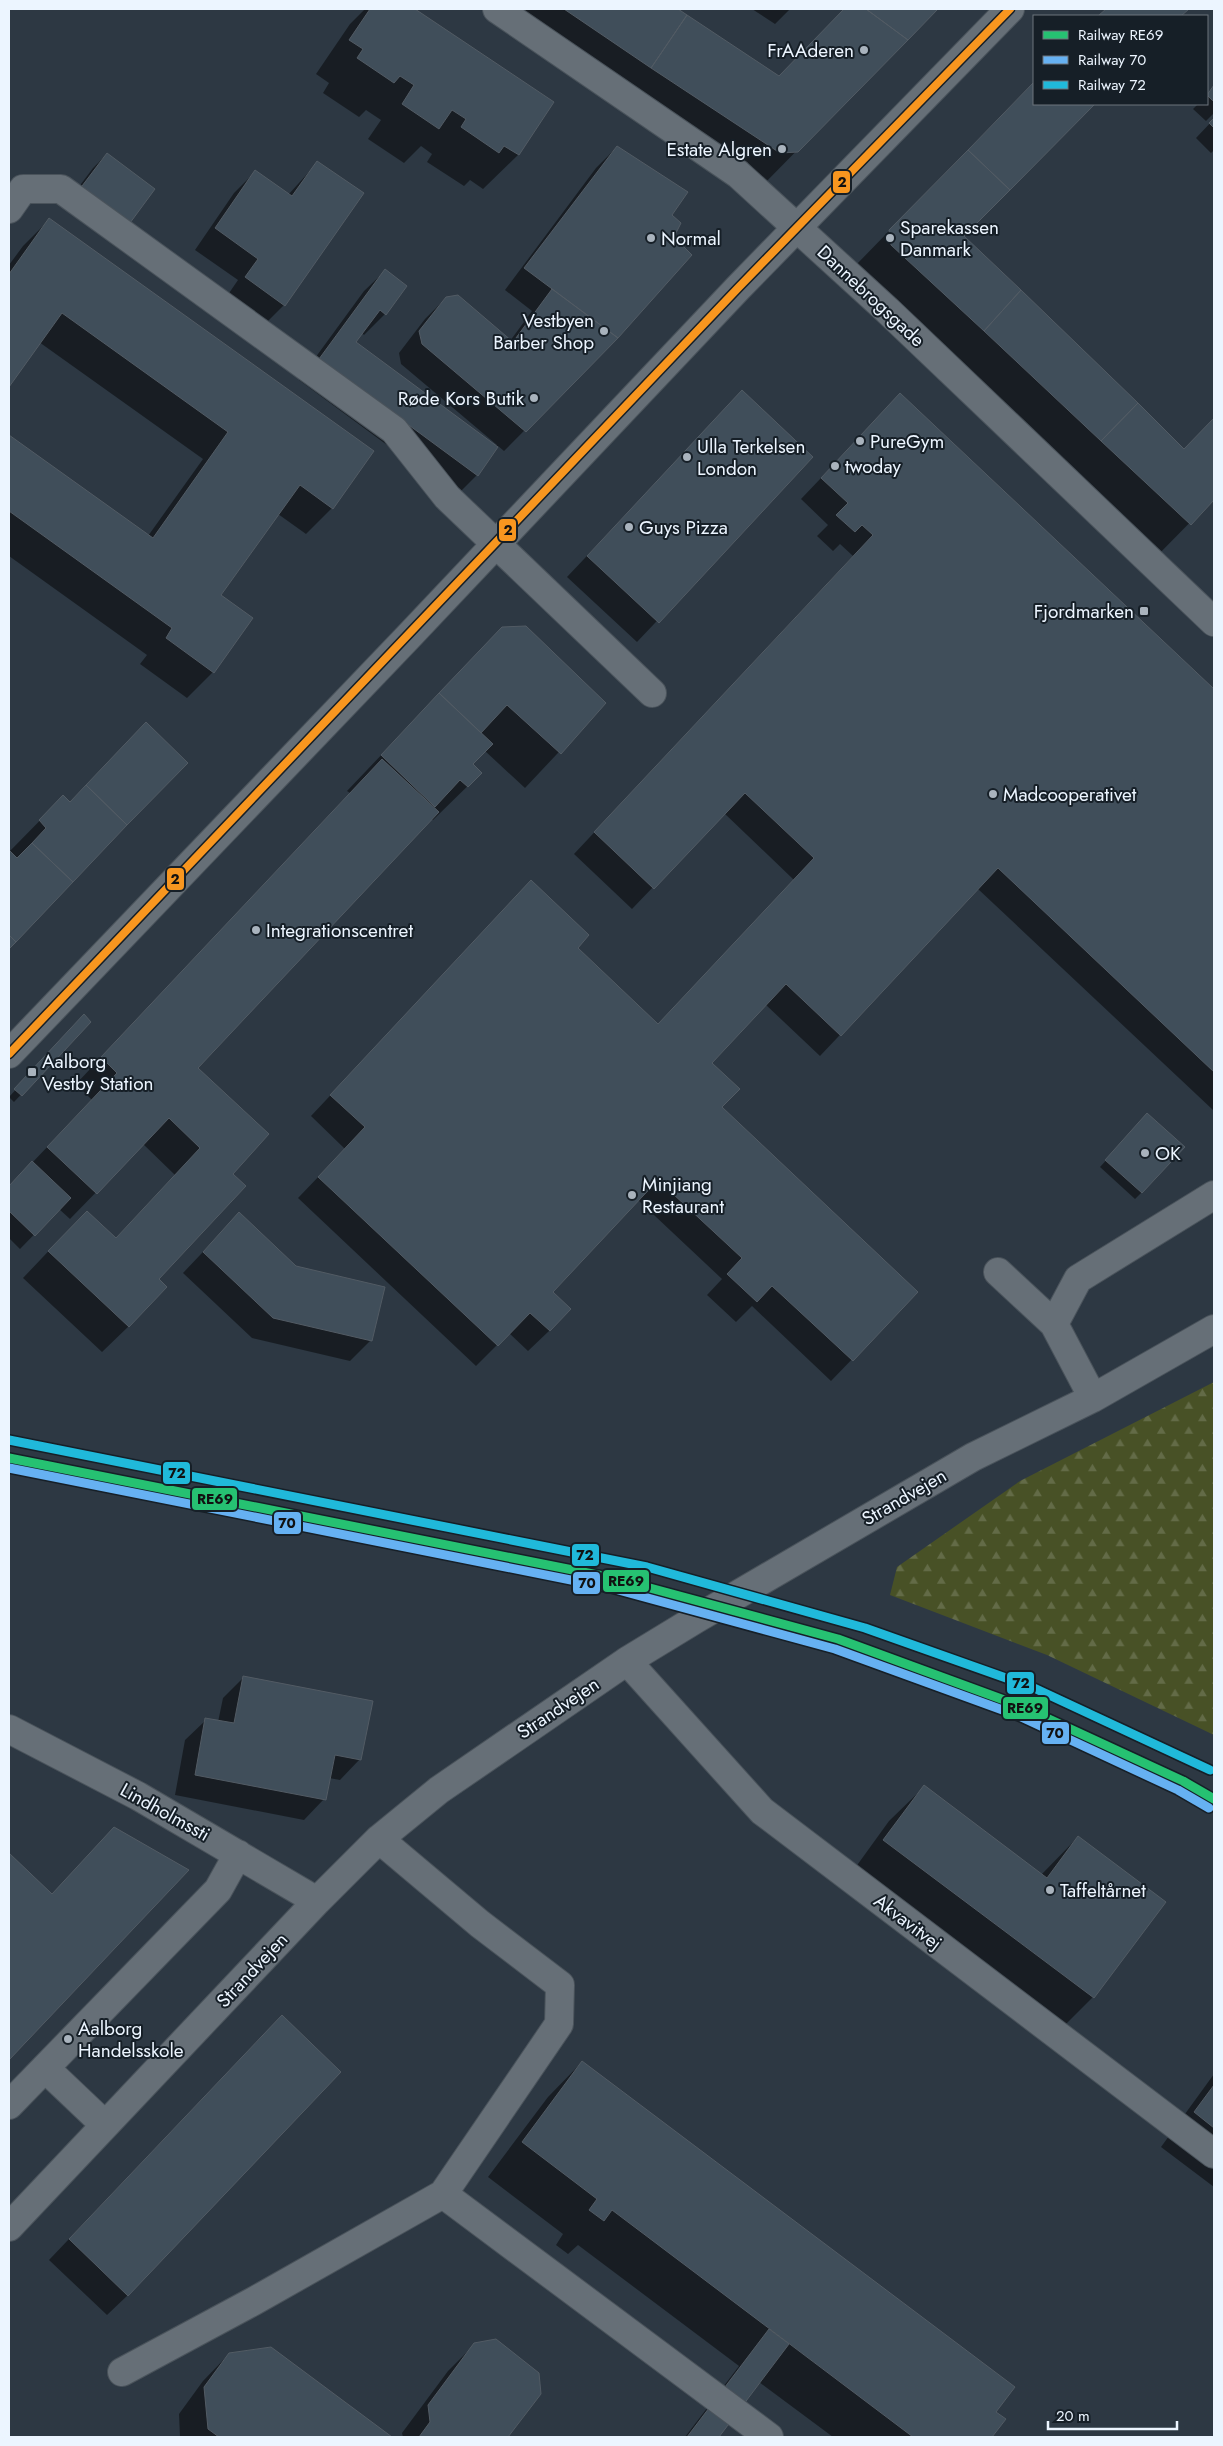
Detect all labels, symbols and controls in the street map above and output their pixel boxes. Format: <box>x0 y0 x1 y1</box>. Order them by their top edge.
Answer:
legend <box>1033 15 1208 105</box>
text: Railway RE69 <box>1078 24 1163 46</box>
place label: FrAAderen <box>767 37 854 64</box>
marker: FrAAderen <box>858 44 870 56</box>
text: Railway 70 <box>1078 49 1146 71</box>
text: Railway 72 <box>1078 74 1146 96</box>
place label: Estate Algren <box>666 136 772 163</box>
marker: Estate Algren <box>776 143 788 155</box>
line badge: 2 <box>832 170 851 194</box>
text: 2 <box>837 172 847 192</box>
place label: Sparekassen Danmark <box>900 214 999 263</box>
place label: Normal <box>661 225 721 252</box>
marker: Normal <box>645 232 657 244</box>
marker: Sparekassen Danmark <box>884 232 896 244</box>
street label: Dannebrogsgade <box>811 239 931 353</box>
place label: Vestbyen Barber Shop <box>493 307 594 356</box>
marker: Vestbyen Barber Shop <box>598 325 610 337</box>
place label: Røde Kors Butik <box>398 385 525 412</box>
marker: Røde Kors Butik <box>528 392 540 404</box>
place label: PureGym <box>870 428 944 455</box>
place label: Ulla Terkelsen London <box>697 433 805 482</box>
marker: PureGym <box>854 435 866 447</box>
marker: Ulla Terkelsen London <box>681 451 693 463</box>
place label: twoday <box>845 453 901 480</box>
marker: twoday <box>829 460 841 472</box>
place label: Guys Pizza <box>639 514 728 541</box>
line badge: 2 <box>498 518 517 542</box>
text: 2 <box>503 520 513 540</box>
marker: Guys Pizza <box>623 521 635 533</box>
place label: Fjordmarken <box>1034 598 1134 625</box>
marker: Fjordmarken <box>1138 605 1150 617</box>
place label: Madcooperativet <box>1003 781 1137 808</box>
marker: Madcooperativet <box>987 788 999 800</box>
line badge: 2 <box>166 867 185 891</box>
text: 2 <box>170 869 180 889</box>
place label: Integrationscentret <box>266 917 413 944</box>
marker: Integrationscentret <box>250 924 262 936</box>
place label: Aalborg Vestby Station <box>42 1048 154 1097</box>
marker: Aalborg Vestby Station <box>26 1066 38 1078</box>
place label: OK <box>1155 1140 1181 1167</box>
marker: OK <box>1139 1147 1151 1159</box>
place label: Minjiang Restaurant <box>642 1171 724 1220</box>
marker: Minjiang Restaurant <box>626 1189 638 1201</box>
line badge: 72 <box>162 1461 191 1485</box>
street label: Strandvejen <box>857 1462 951 1532</box>
text: 72 <box>168 1463 186 1483</box>
line badge: RE69 <box>191 1487 238 1511</box>
text: RE69 <box>197 1489 233 1509</box>
line badge: 70 <box>273 1511 302 1535</box>
text: 70 <box>278 1513 296 1533</box>
line badge: 72 <box>571 1543 600 1567</box>
text: 72 <box>576 1545 594 1565</box>
line badge: RE69 <box>602 1569 650 1593</box>
line badge: 70 <box>572 1571 601 1595</box>
text: RE69 <box>608 1571 644 1591</box>
text: 70 <box>578 1573 596 1593</box>
street label: Strandvejen <box>512 1671 604 1745</box>
line badge: 72 <box>1006 1671 1035 1695</box>
text: 72 <box>1012 1673 1030 1693</box>
line badge: RE69 <box>1002 1696 1049 1720</box>
text: RE69 <box>1007 1698 1043 1718</box>
line badge: 70 <box>1041 1721 1070 1745</box>
text: 70 <box>1046 1723 1064 1743</box>
street label: Lindholmssti <box>115 1776 215 1848</box>
place label: Taffeltårnet <box>1060 1877 1146 1904</box>
marker: Taffeltårnet <box>1044 1884 1056 1896</box>
street label: Akvavitvej <box>868 1887 948 1957</box>
street label: Strandvejen <box>210 1926 294 2014</box>
place label: Aalborg Handelsskole <box>78 2015 184 2064</box>
marker: Aalborg Handelsskole <box>62 2033 74 2045</box>
scale bar <box>1048 2398 1177 2430</box>
text: 20 m <box>1056 2405 1090 2427</box>

